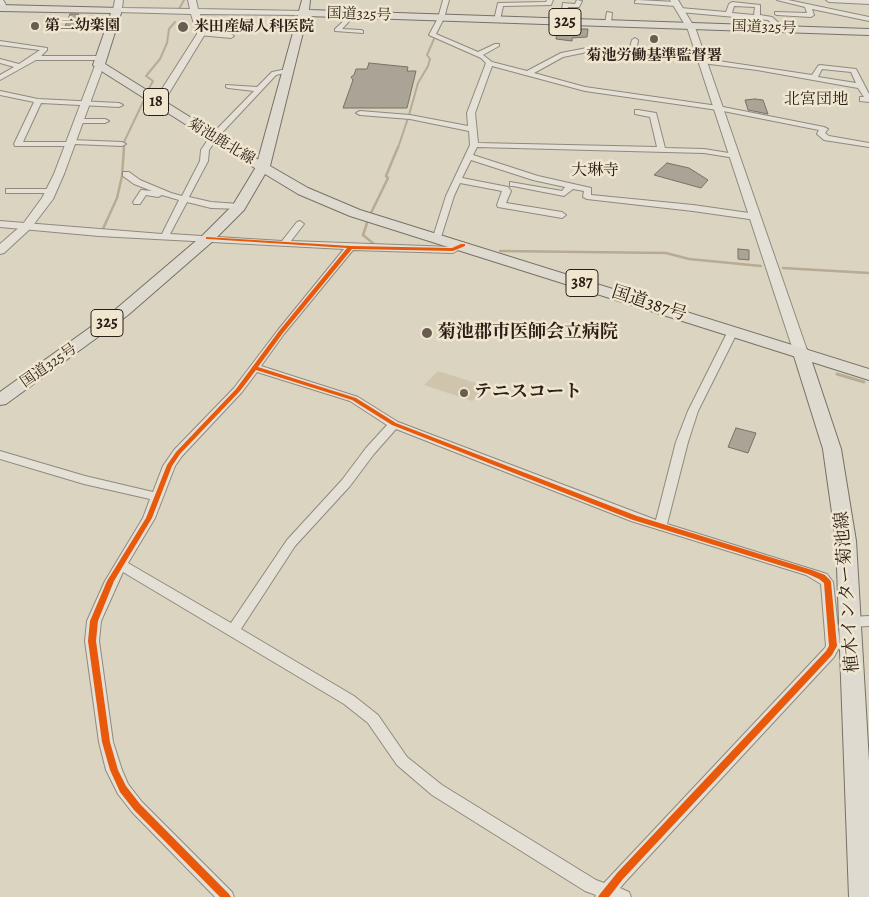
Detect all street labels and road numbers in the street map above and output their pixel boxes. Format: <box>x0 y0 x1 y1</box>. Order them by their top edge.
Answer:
street label: 国道325号 <box>326 5 392 25</box>
road number: 325 <box>549 8 581 36</box>
street label: 国道325号 <box>731 18 797 38</box>
road number: 18 <box>144 88 168 115</box>
street label: 菊池鹿北線 <box>184 115 258 169</box>
road number: 387 <box>566 270 598 296</box>
street label: 国道387号 <box>609 282 689 326</box>
road number: 325 <box>91 309 123 336</box>
street label: 国道325号 <box>17 340 81 392</box>
street label: 植木インター菊池線 <box>832 510 864 674</box>

